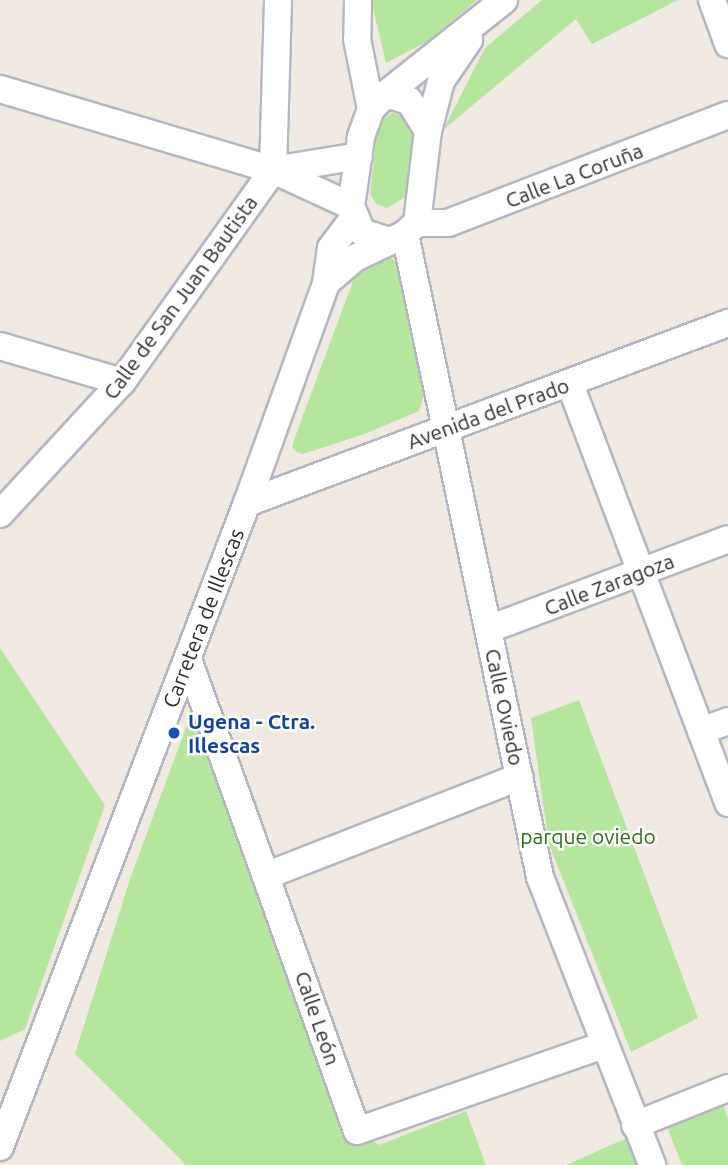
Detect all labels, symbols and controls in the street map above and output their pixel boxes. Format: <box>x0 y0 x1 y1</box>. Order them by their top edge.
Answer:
street label: Calle La Coruña <box>502 137 646 213</box>
street label: Calle de San Juan Bautista <box>98 190 262 404</box>
street label: Avenida del Prado <box>404 372 572 454</box>
street label: Carretera de Illescas <box>157 525 249 711</box>
street label: Calle Zaragoza <box>540 548 678 620</box>
street label: Calle Oviedo <box>480 646 530 768</box>
place label: Ugena - Ctra. Illescas <box>188 708 315 758</box>
marker: Ugena - Ctra. Illescas <box>166 725 182 741</box>
park label: parque oviedo <box>520 823 656 849</box>
street label: Calle León <box>290 968 346 1068</box>

